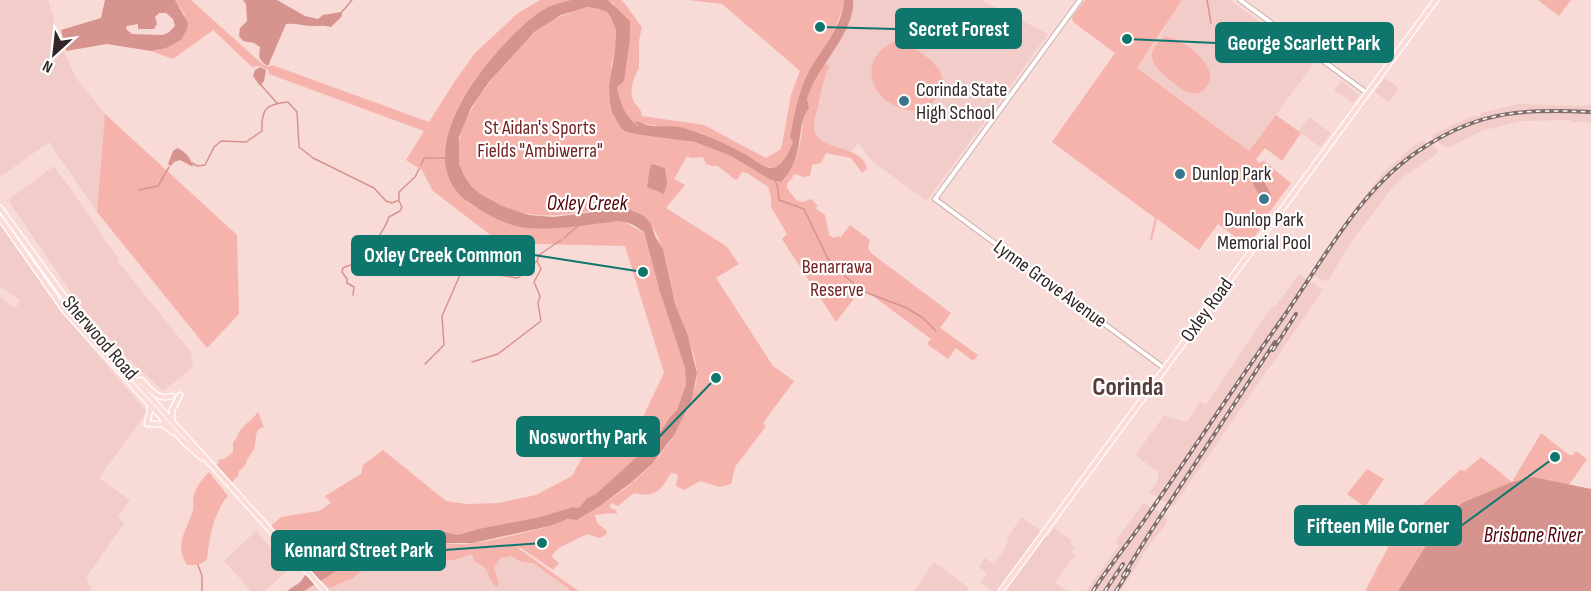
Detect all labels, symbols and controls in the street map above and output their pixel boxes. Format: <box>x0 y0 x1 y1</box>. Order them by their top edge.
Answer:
callout: Secret Forest <box>896 9 1021 48</box>
text: Secret Forest <box>909 17 1009 42</box>
callout: George Scarlett Park <box>1216 23 1393 62</box>
north arrow <box>24 24 84 84</box>
text: George Scarlett Park <box>1228 31 1381 56</box>
text: N <box>40 56 56 76</box>
place label: Corinda State High School <box>916 78 1007 125</box>
marker: Corinda State High School <box>897 94 911 108</box>
park label: St Aidan's Sports Fields "Ambiwerra" <box>477 116 603 163</box>
place label: Dunlop Park <box>1192 162 1272 186</box>
marker: Dunlop Park <box>1173 167 1187 181</box>
water label: Oxley Creek <box>547 191 629 216</box>
marker: Dunlop Park Memorial Pool <box>1257 192 1271 206</box>
place label: Dunlop Park Memorial Pool <box>1217 208 1311 255</box>
street label: Lynne Grove Avenue <box>989 235 1111 333</box>
callout: Oxley Creek Common <box>352 236 534 275</box>
text: Oxley Creek Common <box>364 243 522 268</box>
park label: Benarrawa Reserve <box>802 255 872 302</box>
street label: Oxley Road <box>1176 273 1238 347</box>
street label: Sherwood Road <box>57 291 143 385</box>
district label: Corinda <box>1092 372 1164 403</box>
callout: Nosworthy Park <box>517 417 659 456</box>
text: Nosworthy Park <box>529 425 647 450</box>
callout: Fifteen Mile Corner <box>1295 506 1461 545</box>
text: Fifteen Mile Corner <box>1307 514 1450 539</box>
water label: Brisbane River <box>1484 523 1583 548</box>
callout: Kennard Street Park <box>272 531 445 570</box>
text: Kennard Street Park <box>285 538 434 563</box>

